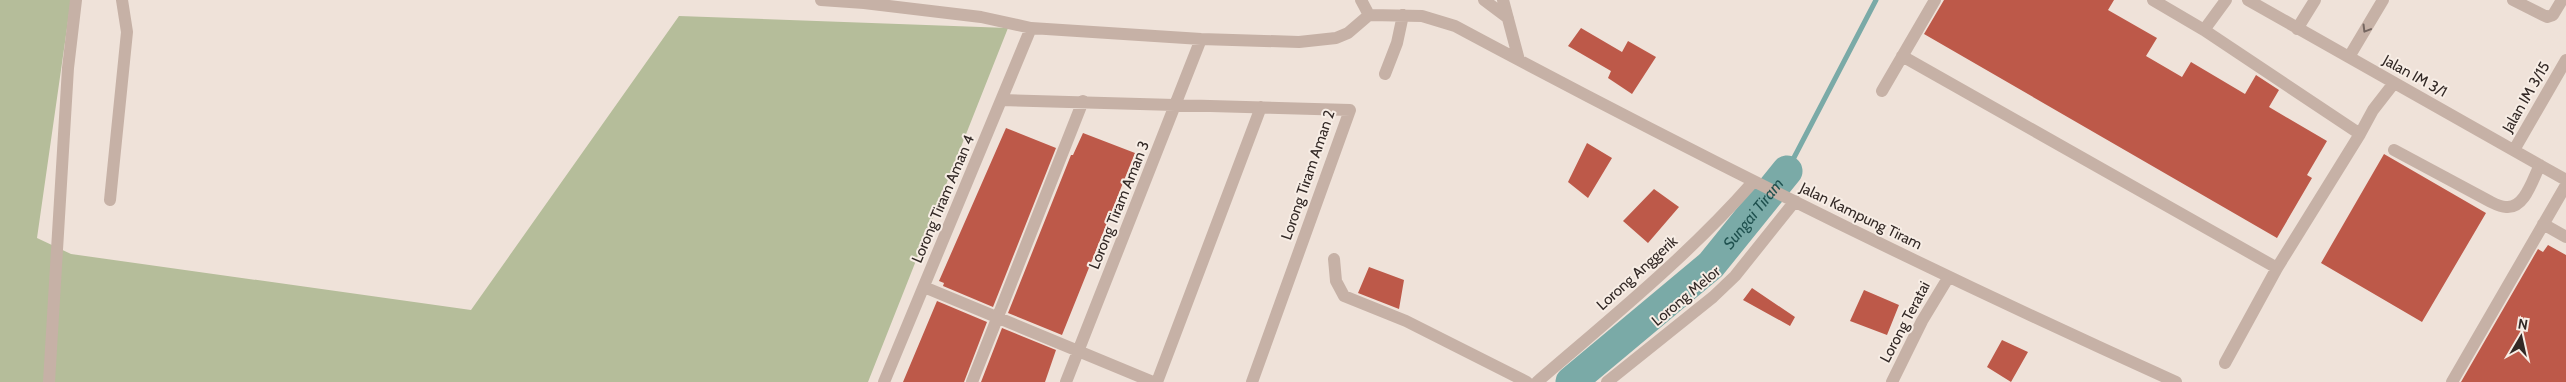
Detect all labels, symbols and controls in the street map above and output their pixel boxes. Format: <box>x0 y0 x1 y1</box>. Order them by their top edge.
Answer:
one-way arrow <box>2362 23 2372 32</box>
street label: Jalan IM 3/1 <box>2379 51 2450 101</box>
street label: Jalan IM 3/15 <box>2498 58 2553 136</box>
street label: Lorong Tiram Aman 2 <box>1277 108 1339 242</box>
street label: Lorong Tiram Aman 4 <box>908 132 978 266</box>
street label: Lorong Tiram Aman 3 <box>1085 138 1153 272</box>
water label: Sungai Tiram <box>1719 174 1787 252</box>
street label: Jalan Kampung Tiram <box>1796 178 1925 253</box>
street label: Lorong Anggerik <box>1593 232 1681 314</box>
street label: Lorong Melor <box>1648 262 1724 330</box>
street label: Lorong Teratai <box>1876 278 1934 366</box>
north arrow <box>2496 312 2546 362</box>
text: N <box>2517 314 2529 334</box>

